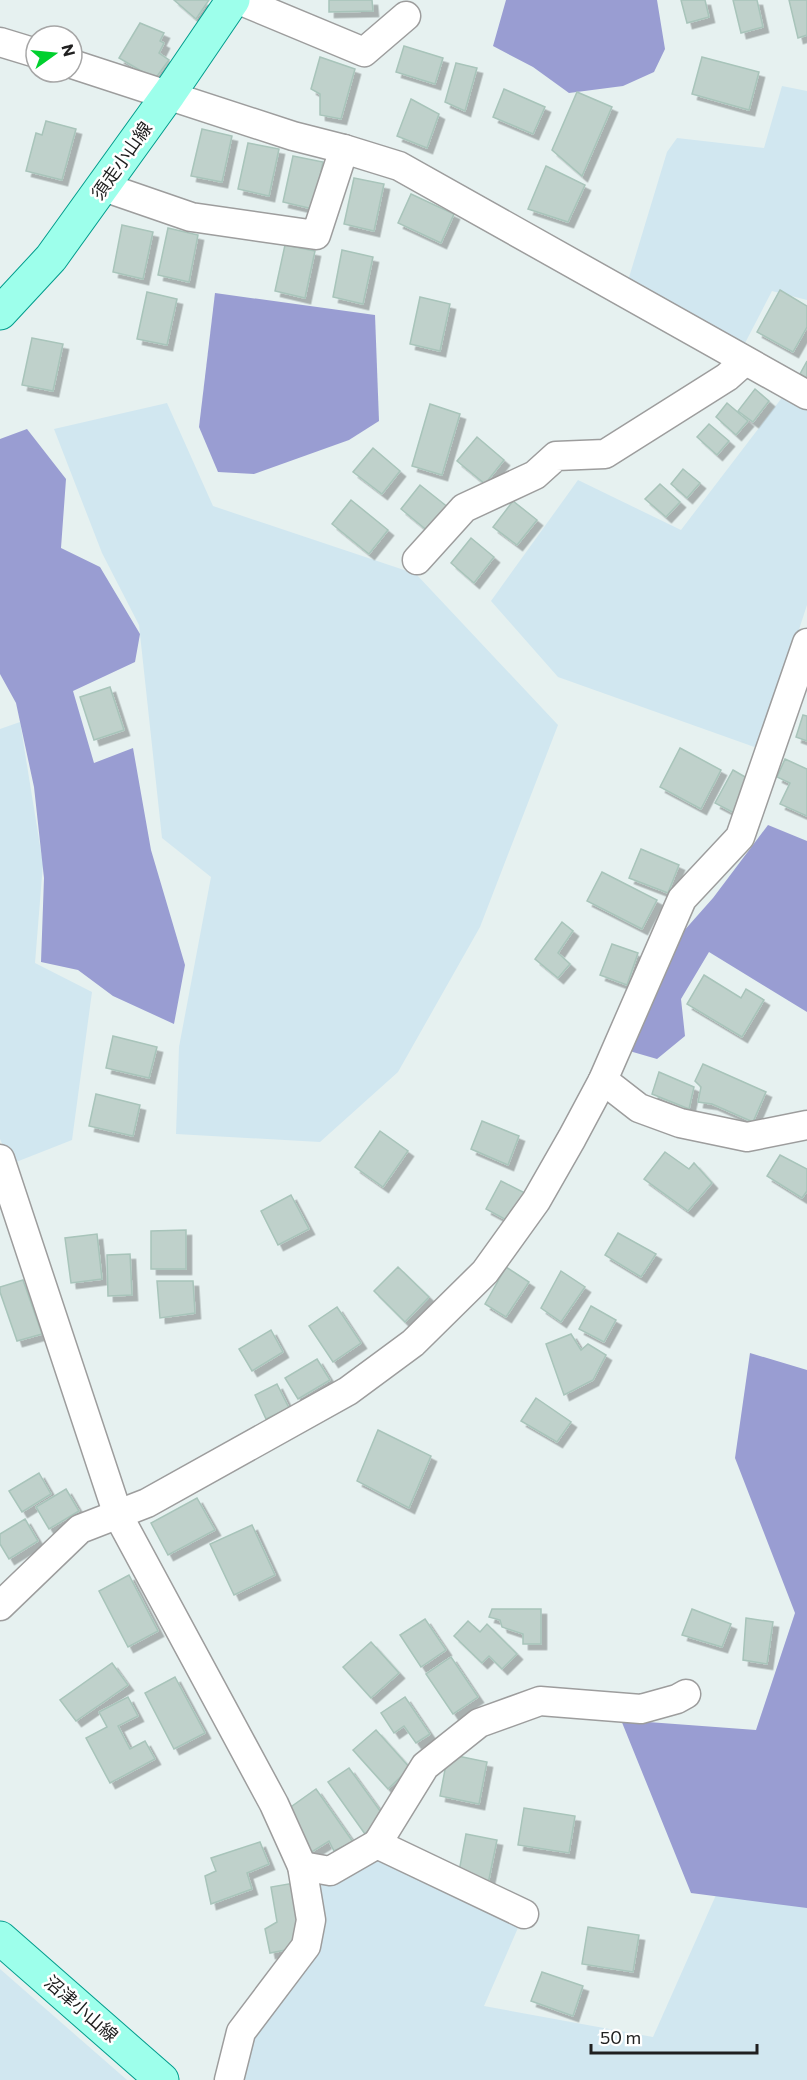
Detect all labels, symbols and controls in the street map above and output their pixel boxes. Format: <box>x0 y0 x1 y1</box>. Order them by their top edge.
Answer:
north arrow <box>24 24 84 84</box>
text: N <box>58 42 80 58</box>
street label: 須走小山線 <box>86 117 156 204</box>
street label: 沼津小山線 <box>40 1970 123 2046</box>
scale bar <box>591 2017 758 2055</box>
text: 50 m <box>600 2026 641 2048</box>

